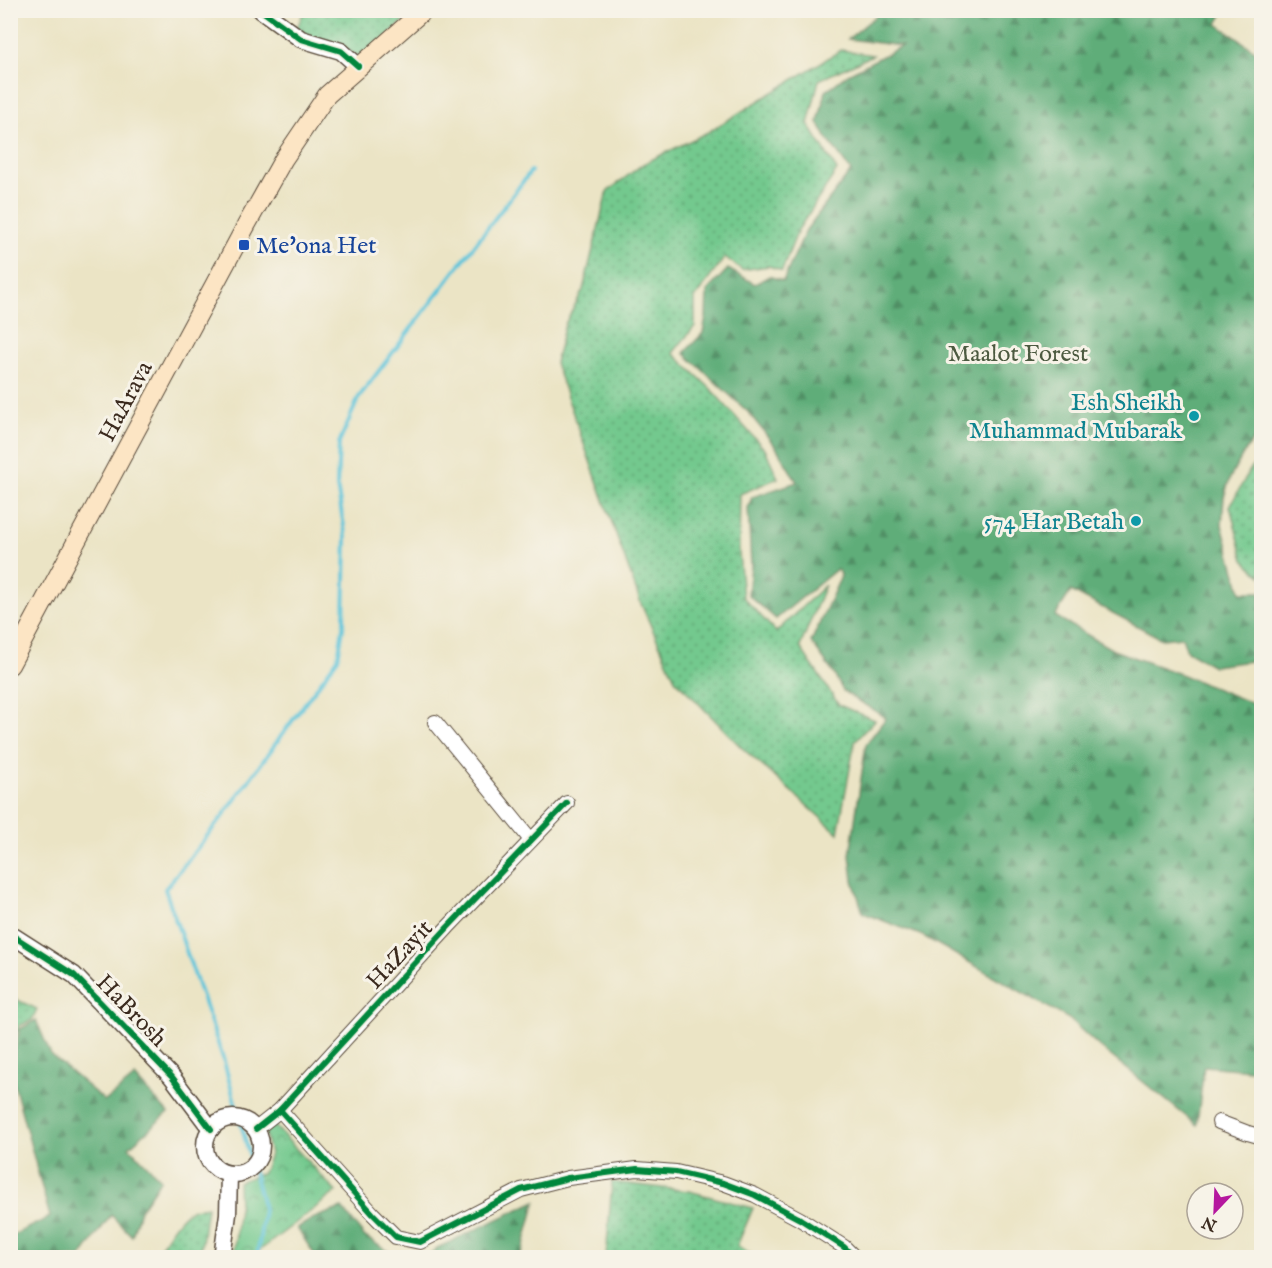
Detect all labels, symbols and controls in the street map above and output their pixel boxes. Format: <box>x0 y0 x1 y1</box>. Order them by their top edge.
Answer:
place label: Me'ona Het <box>256 231 376 262</box>
marker: Me'ona Het <box>237 238 251 252</box>
park label: Maalot Forest <box>948 339 1088 370</box>
street label: HaArava <box>92 355 161 447</box>
place label: Esh Sheikh Muhammad Mubarak <box>969 388 1182 447</box>
marker: Esh Sheikh Muhammad Mubarak <box>1187 409 1201 423</box>
place label: 574 Har Betah <box>984 507 1124 538</box>
marker: 574 Har Betah <box>1129 514 1143 528</box>
street label: HaZayit <box>360 914 440 996</box>
street label: HaBrosh <box>89 968 173 1054</box>
north arrow <box>1185 1181 1245 1241</box>
text: N <box>1199 1211 1221 1235</box>

